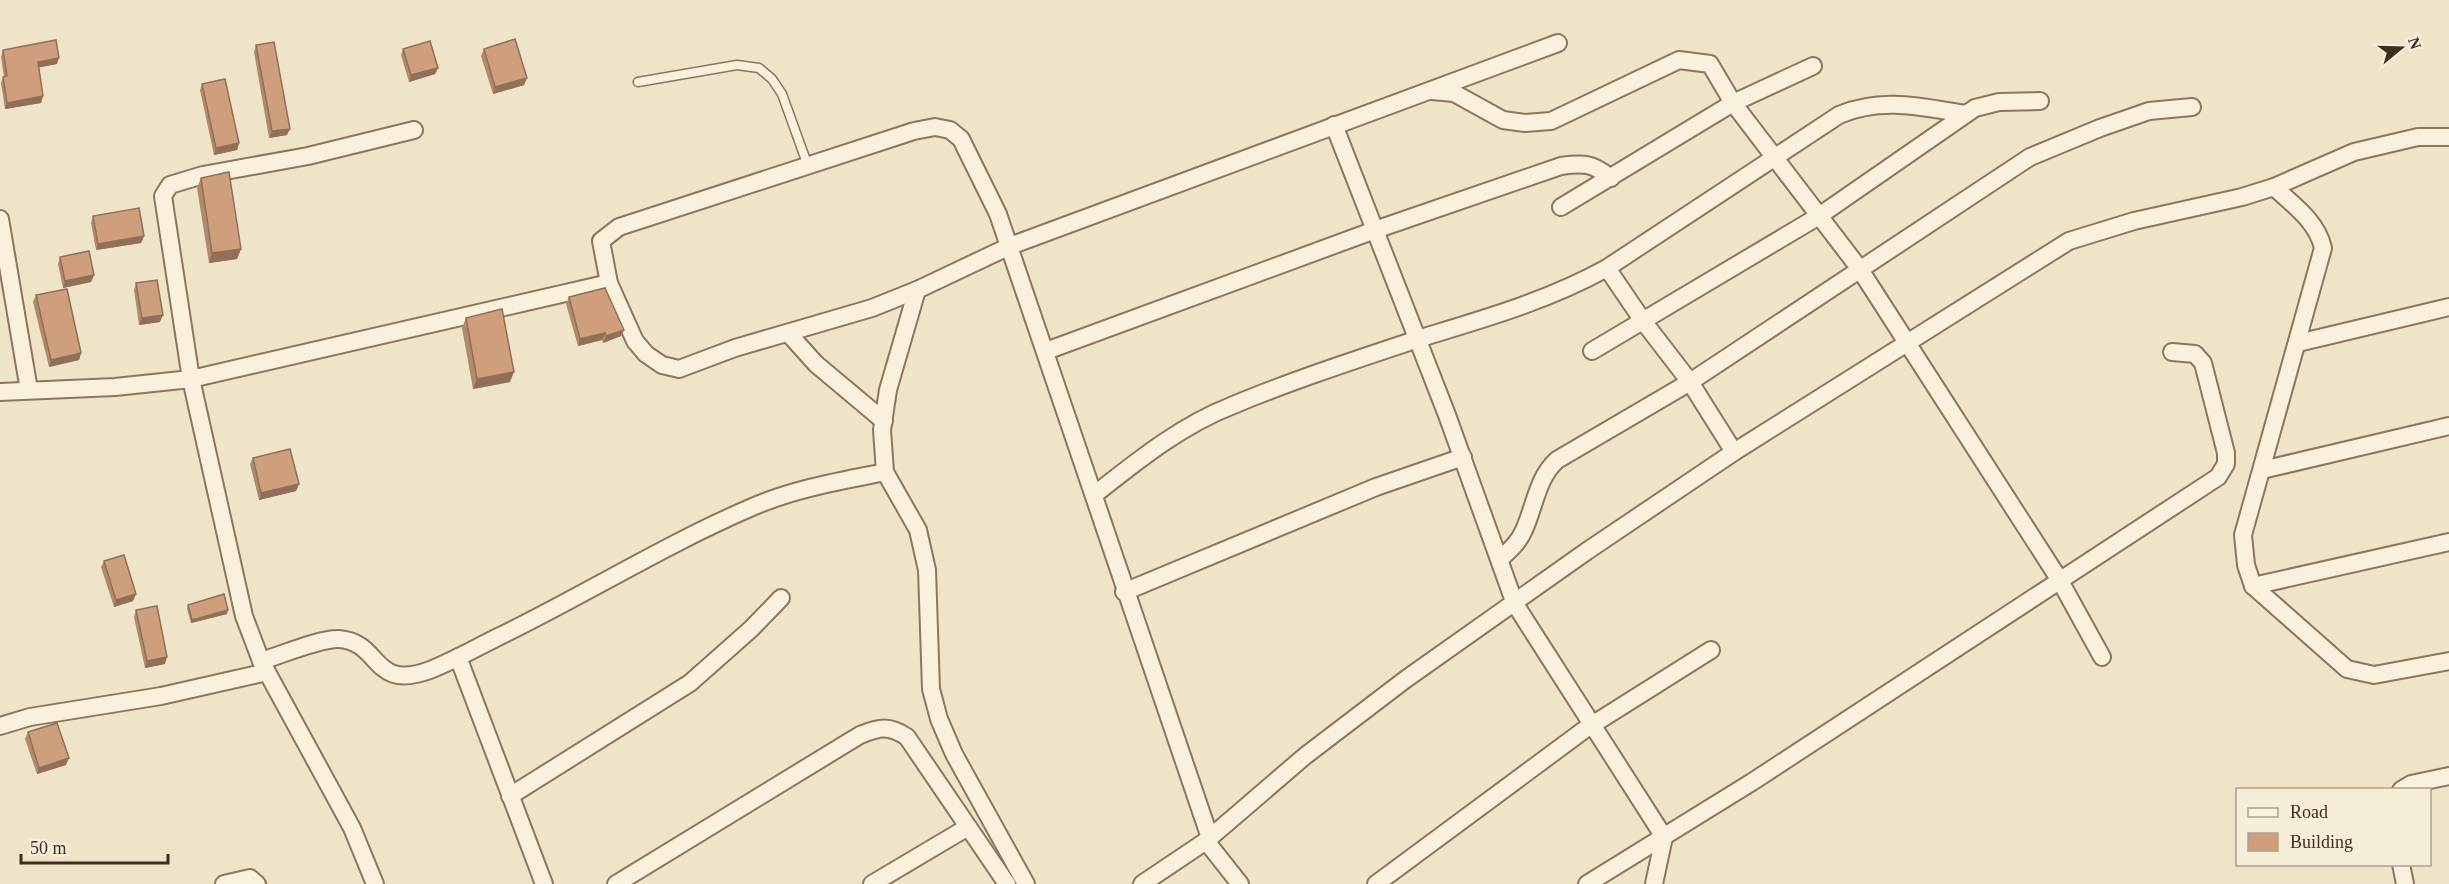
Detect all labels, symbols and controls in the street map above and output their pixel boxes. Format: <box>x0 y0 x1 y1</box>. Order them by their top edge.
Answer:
north arrow <box>2371 18 2431 78</box>
text: N <box>2405 35 2425 52</box>
legend <box>2236 788 2431 866</box>
text: Road <box>2290 802 2328 822</box>
scale bar <box>21 827 168 865</box>
text: Building <box>2290 832 2353 852</box>
text: 50 m <box>30 838 67 858</box>

